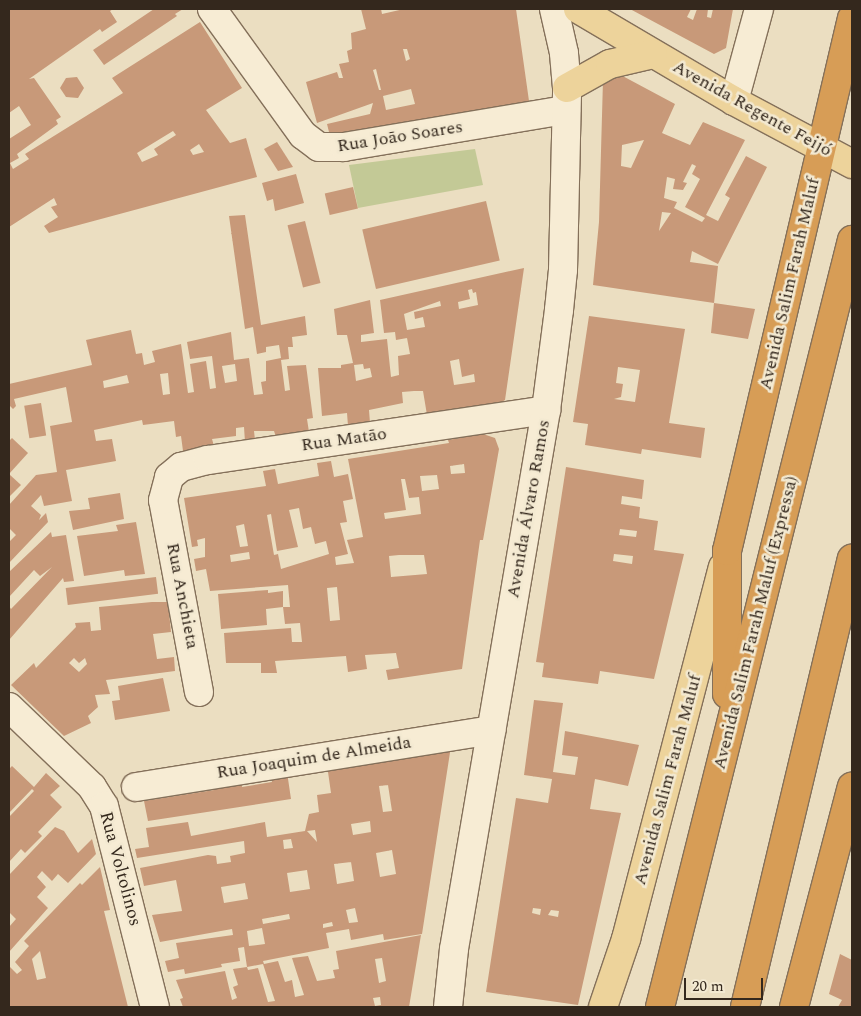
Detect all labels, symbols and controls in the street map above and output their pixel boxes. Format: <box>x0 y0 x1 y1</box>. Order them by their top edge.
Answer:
street label: Avenida Regente Feijó <box>669 56 835 162</box>
street label: Rua João Soares <box>336 116 464 158</box>
street label: Avenida Salim Farah Maluf <box>755 176 825 392</box>
street label: Avenida Álvaro Ramos <box>503 418 555 600</box>
street label: Rua Matão <box>300 423 388 457</box>
street label: Avenida Salim Farah Maluf (Expressa) <box>709 474 803 772</box>
street label: Rua Anchieta <box>161 541 203 651</box>
street label: Avenida Salim Farah Maluf <box>629 672 707 888</box>
street label: Rua Joaquim de Almeida <box>215 732 413 784</box>
street label: Rua Voltolinos <box>94 809 146 929</box>
scale bar <box>686 968 765 1000</box>
text: 20 m <box>692 975 724 998</box>

